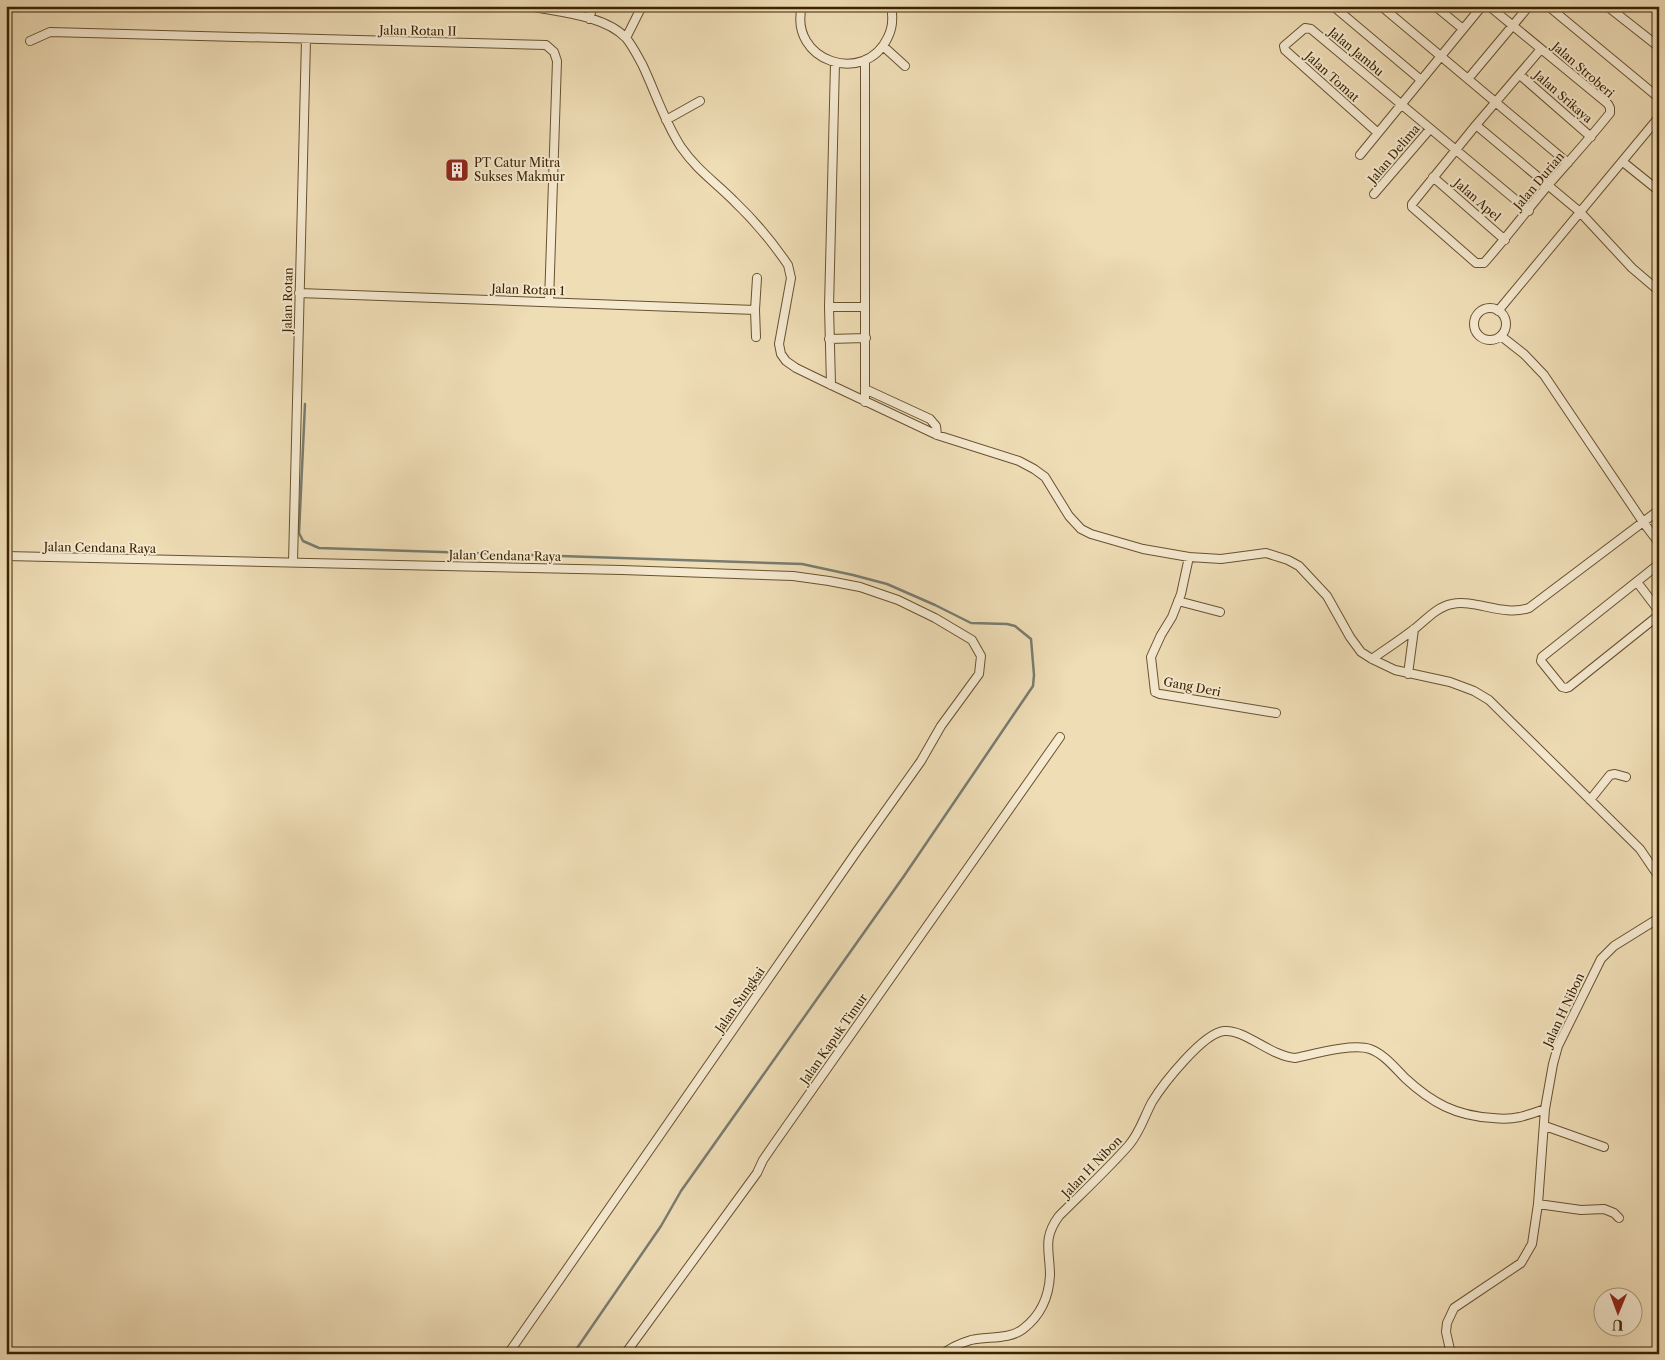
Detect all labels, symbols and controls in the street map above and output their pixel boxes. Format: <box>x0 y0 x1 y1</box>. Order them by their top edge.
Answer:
street label: Jalan Rotan II <box>377 22 457 39</box>
street label: Jalan Jambu <box>1324 23 1387 79</box>
street label: Jalan Stroberi <box>1548 37 1618 101</box>
street label: Jalan Tomat <box>1301 47 1363 105</box>
street label: Jalan Srikaya <box>1530 66 1596 126</box>
street label: Jalan Delima <box>1363 121 1423 188</box>
street label: Jalan Durian <box>1509 148 1567 214</box>
place label: PT Catur Mitra Sukses Makmur <box>474 155 565 184</box>
building icon: PT Catur Mitra Sukses Makmur <box>444 157 470 183</box>
street label: Jalan Apel <box>1449 174 1504 224</box>
street label: Jalan Rotan <box>279 267 296 335</box>
street label: Jalan Rotan 1 <box>489 281 565 298</box>
street label: Jalan Cendana Raya <box>42 539 157 556</box>
street label: Jalan Cendana Raya <box>447 547 562 564</box>
street label: Gang Deri <box>1162 674 1222 699</box>
street label: Jalan Sungkai <box>710 964 768 1037</box>
street label: Jalan H Nibon <box>1539 970 1587 1051</box>
street label: Jalan Kapuk Timur <box>796 991 870 1089</box>
street label: Jalan H Nibon <box>1057 1132 1125 1202</box>
north arrow <box>1592 1288 1642 1338</box>
text: U <box>1611 1316 1624 1334</box>

